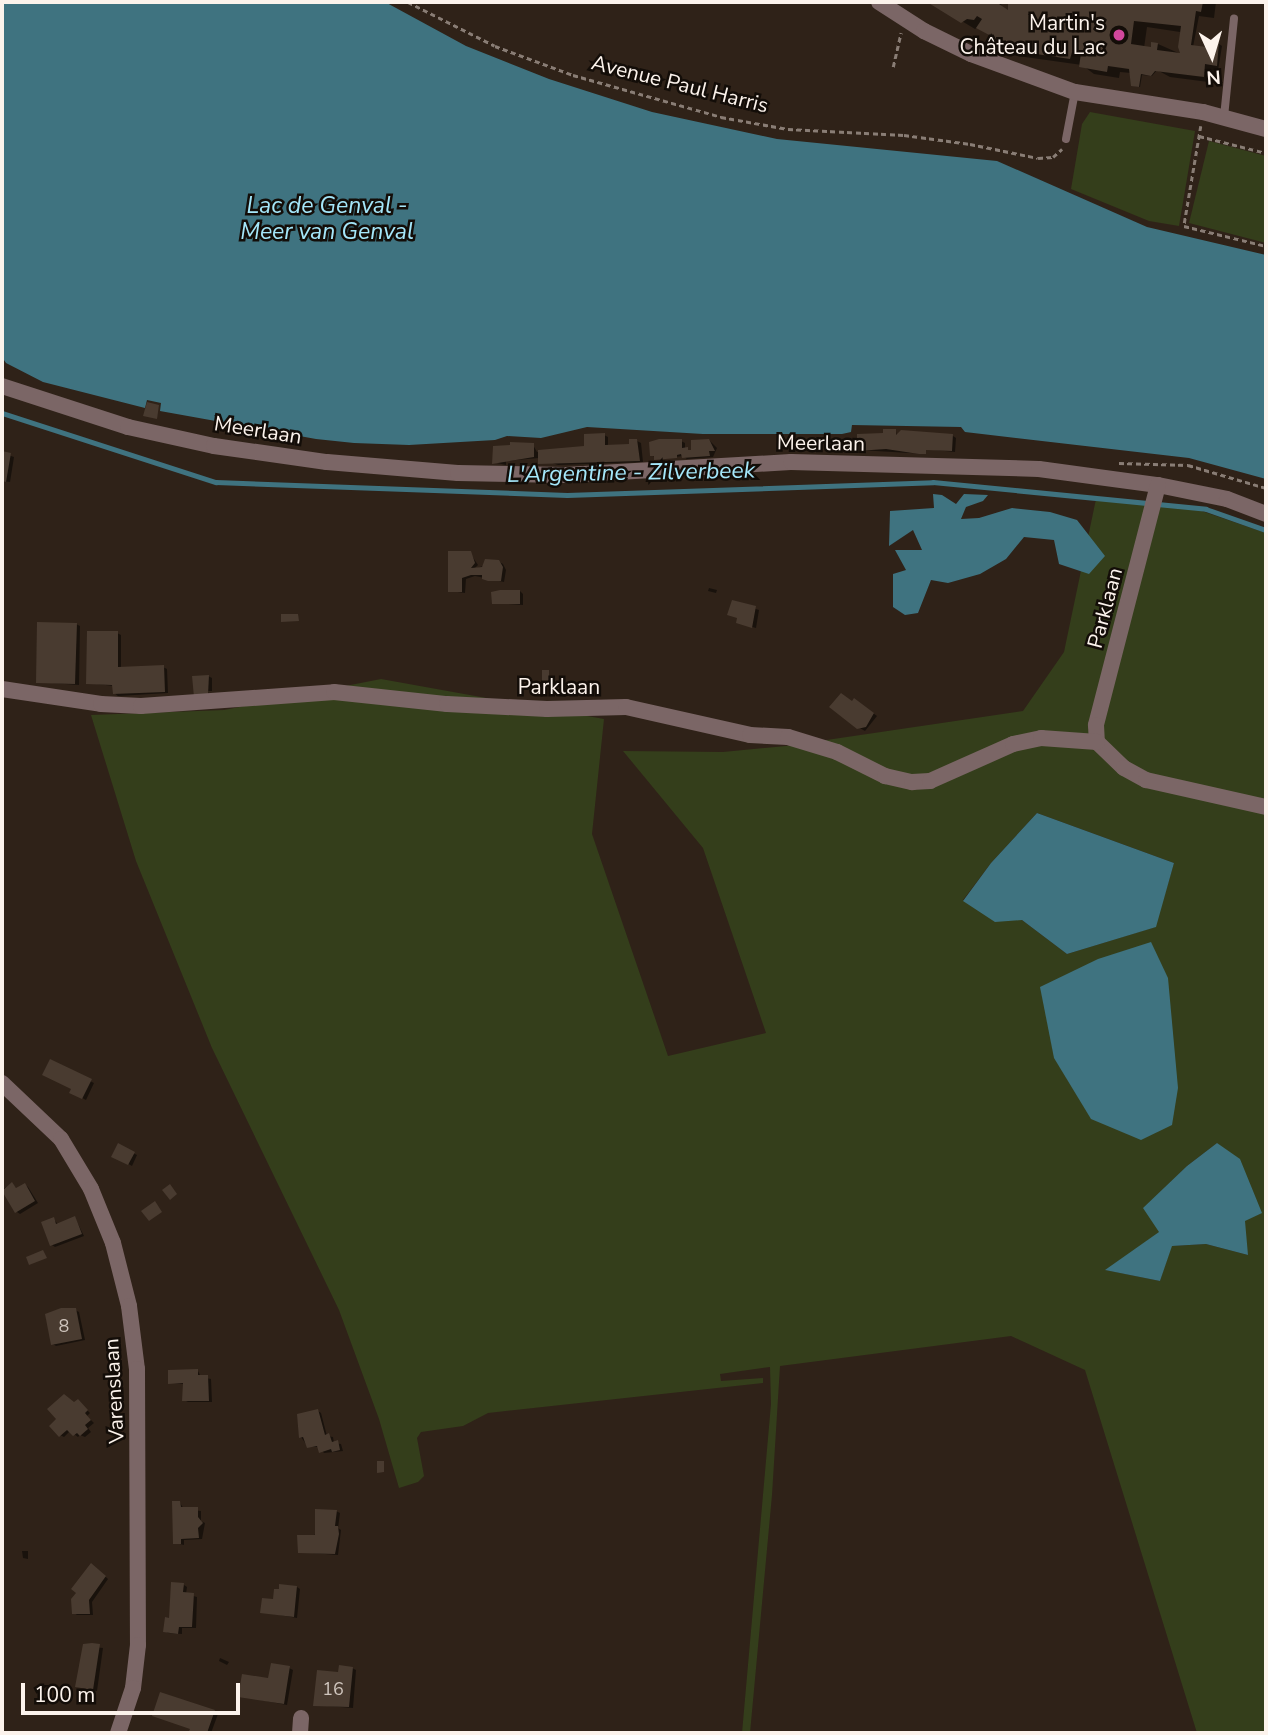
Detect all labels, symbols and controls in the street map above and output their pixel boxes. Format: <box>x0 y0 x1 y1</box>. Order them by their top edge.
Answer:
place label: Martin's Château du Lac <box>959 10 1105 60</box>
north arrow <box>1177 21 1247 91</box>
marker: Martin's Château du Lac <box>1111 27 1127 43</box>
street label: Avenue Paul Harris <box>589 50 771 118</box>
text: N <box>1205 63 1221 90</box>
water label: Lac de Genval - Meer van Genval <box>240 192 414 246</box>
street label: Meerlaan <box>212 411 304 449</box>
street label: Meerlaan <box>777 430 865 456</box>
water label: L'Argentine - Zilverbeek <box>507 457 755 489</box>
street label: Parklaan <box>1082 565 1128 651</box>
street label: Parklaan <box>518 674 600 700</box>
house number: 8 <box>59 1315 69 1337</box>
street label: Varenslaan <box>99 1338 129 1444</box>
scale bar <box>24 1668 243 1712</box>
house number: 16 <box>322 1678 344 1700</box>
text: 100 m <box>34 1681 95 1709</box>

